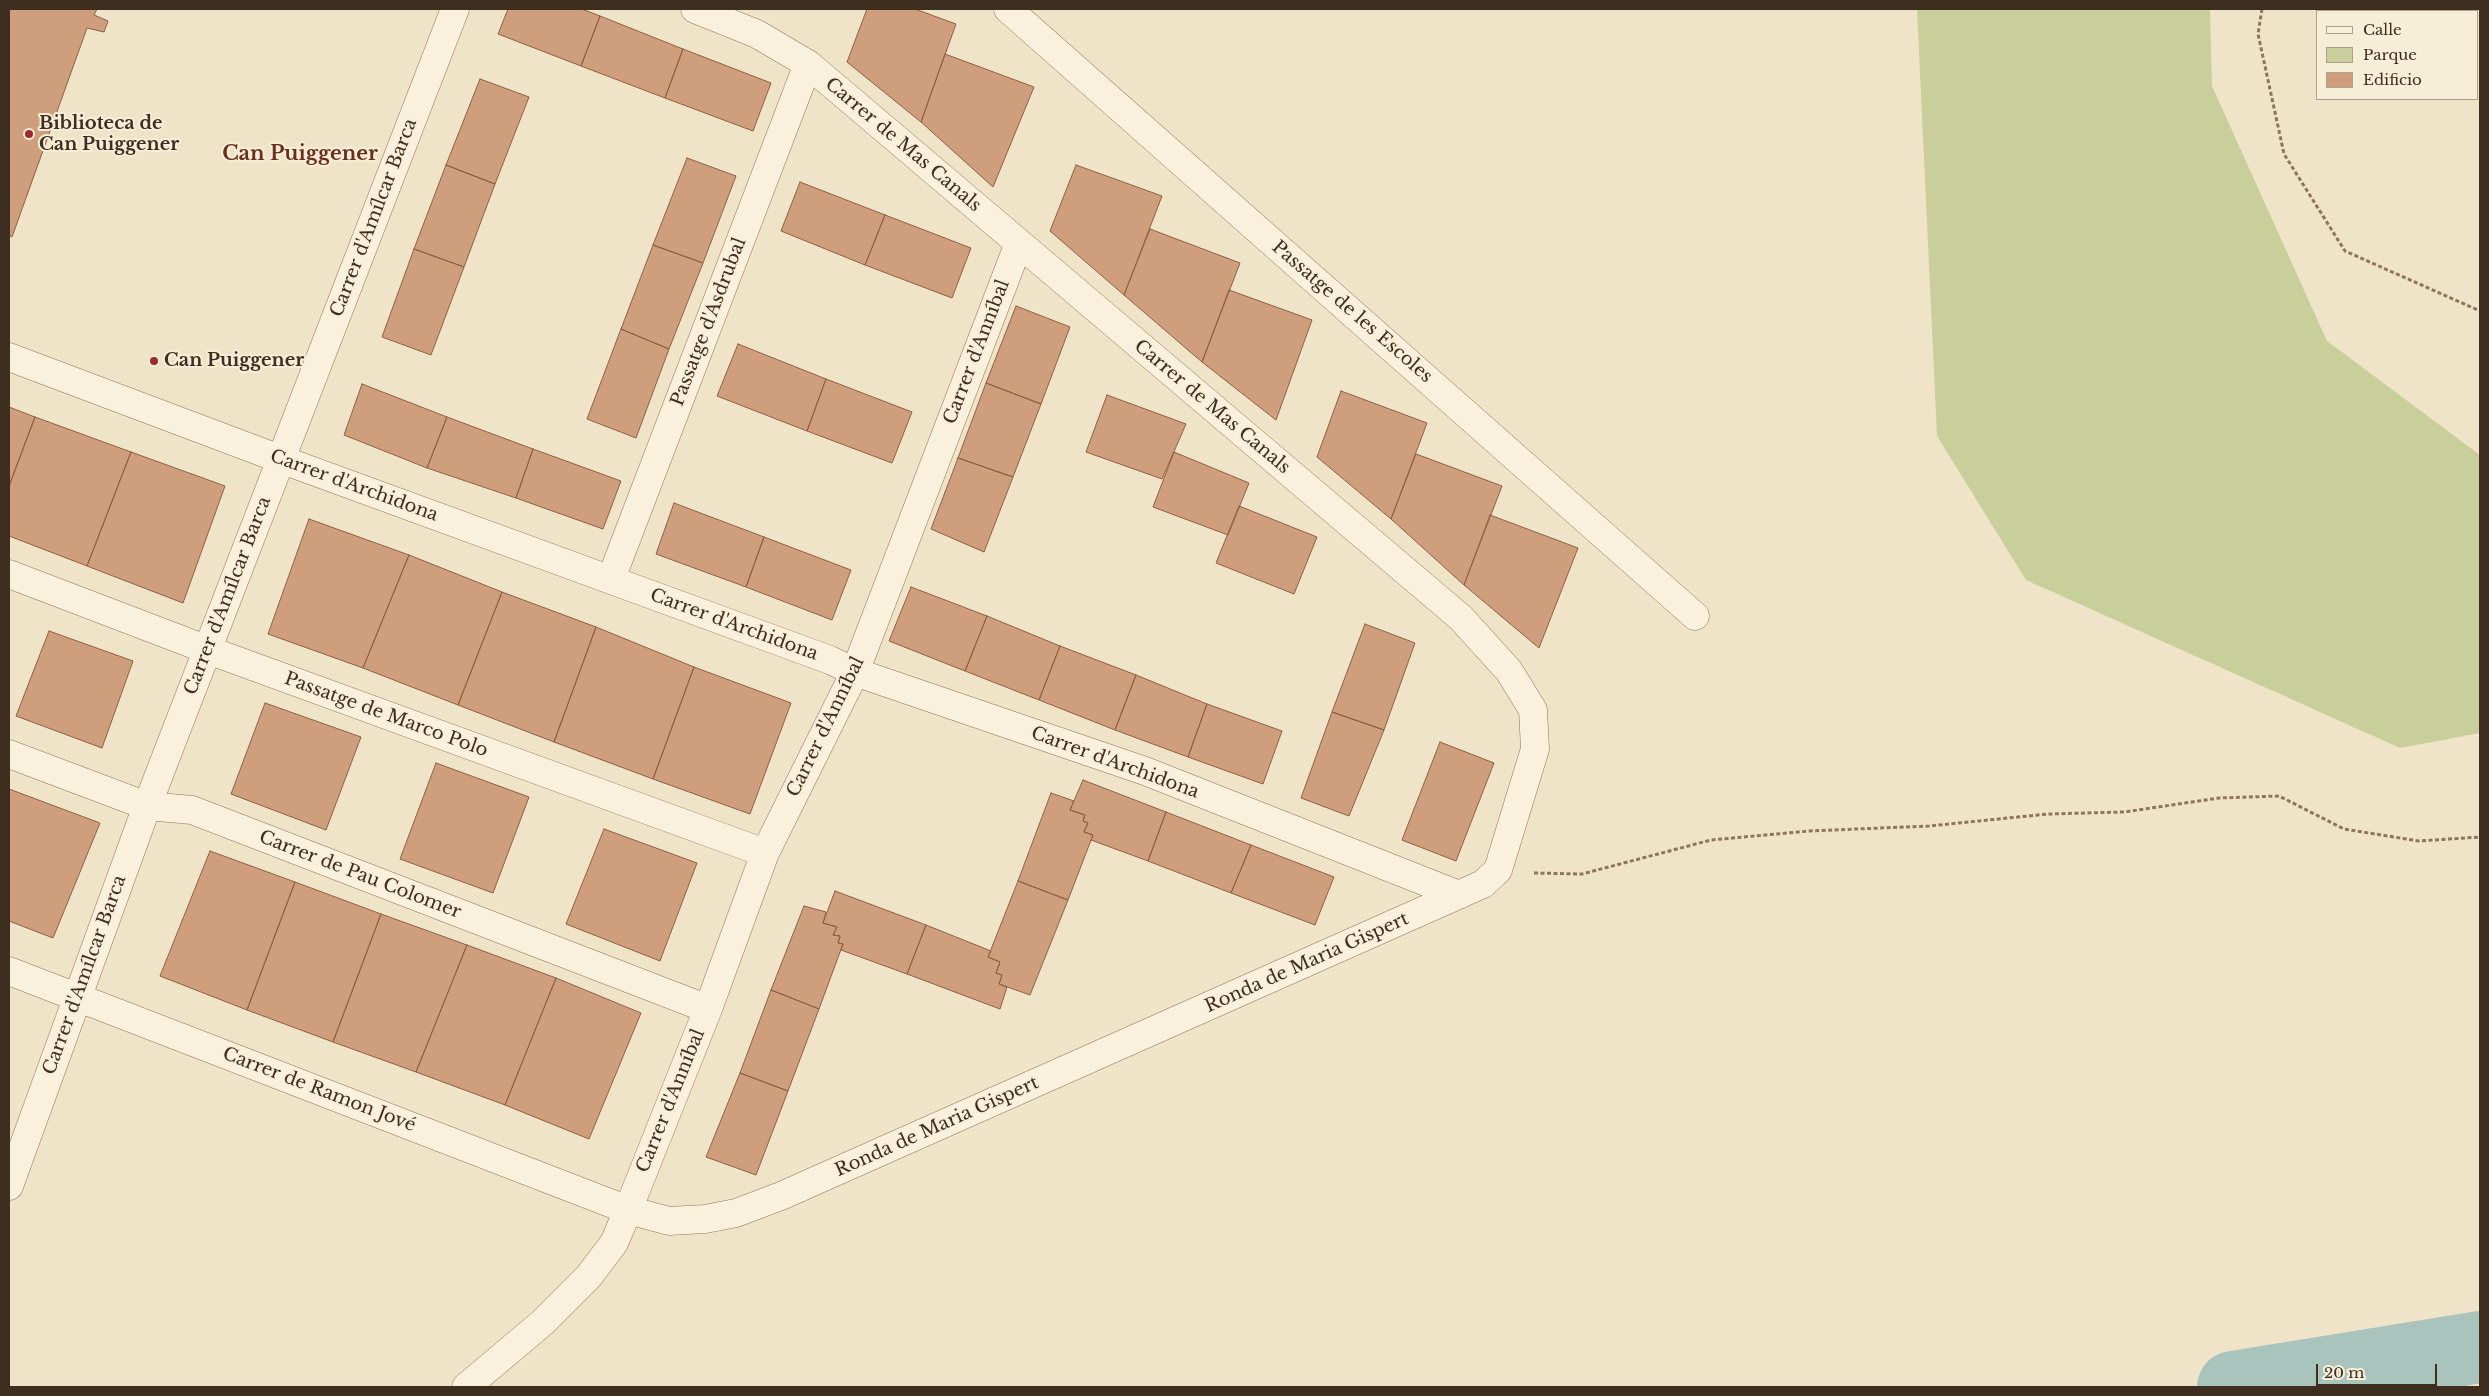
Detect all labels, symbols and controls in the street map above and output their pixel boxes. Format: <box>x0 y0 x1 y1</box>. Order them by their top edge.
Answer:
legend <box>2316 10 2479 100</box>
text: Calle <box>2363 20 2402 39</box>
text: Parque <box>2363 45 2417 64</box>
text: Edificio <box>2363 70 2422 89</box>
street label: Carrer de Mas Canals <box>821 73 985 217</box>
place label: Biblioteca de Can Puiggener <box>39 113 179 156</box>
street label: Carrer d'Amílcar Barca <box>326 116 422 320</box>
marker: Biblioteca de Can Puiggener <box>23 128 35 140</box>
district label: Can Puiggener <box>222 142 378 166</box>
street label: Passatge d'Asdrubal <box>667 235 751 409</box>
street label: Passatge de les Escoles <box>1267 236 1437 388</box>
street label: Carrer d'Anníbal <box>940 277 1014 427</box>
street label: Carrer de Mas Canals <box>1130 335 1294 479</box>
place label: Can Puiggener <box>164 350 304 372</box>
marker: Can Puiggener <box>148 355 160 367</box>
street label: Carrer d'Archidona <box>267 446 441 526</box>
street label: Carrer d'Amílcar Barca <box>180 494 276 698</box>
street label: Carrer d'Archidona <box>647 585 821 665</box>
street label: Carrer d'Anníbal <box>783 654 869 800</box>
street label: Passatge de Marco Polo <box>281 668 491 762</box>
street label: Carrer d'Archidona <box>1028 723 1202 803</box>
street label: Carrer de Pau Colomer <box>256 826 464 924</box>
street label: Carrer d'Amílcar Barca <box>39 872 131 1078</box>
street label: Ronda de Maria Gispert <box>1202 908 1412 1018</box>
street label: Carrer d'Anníbal <box>632 1026 710 1176</box>
street label: Carrer de Ramon Jové <box>220 1043 418 1137</box>
street label: Ronda de Maria Gispert <box>832 1072 1042 1182</box>
scale bar <box>2319 1354 2440 1386</box>
text: 20 m <box>2324 1363 2364 1382</box>

